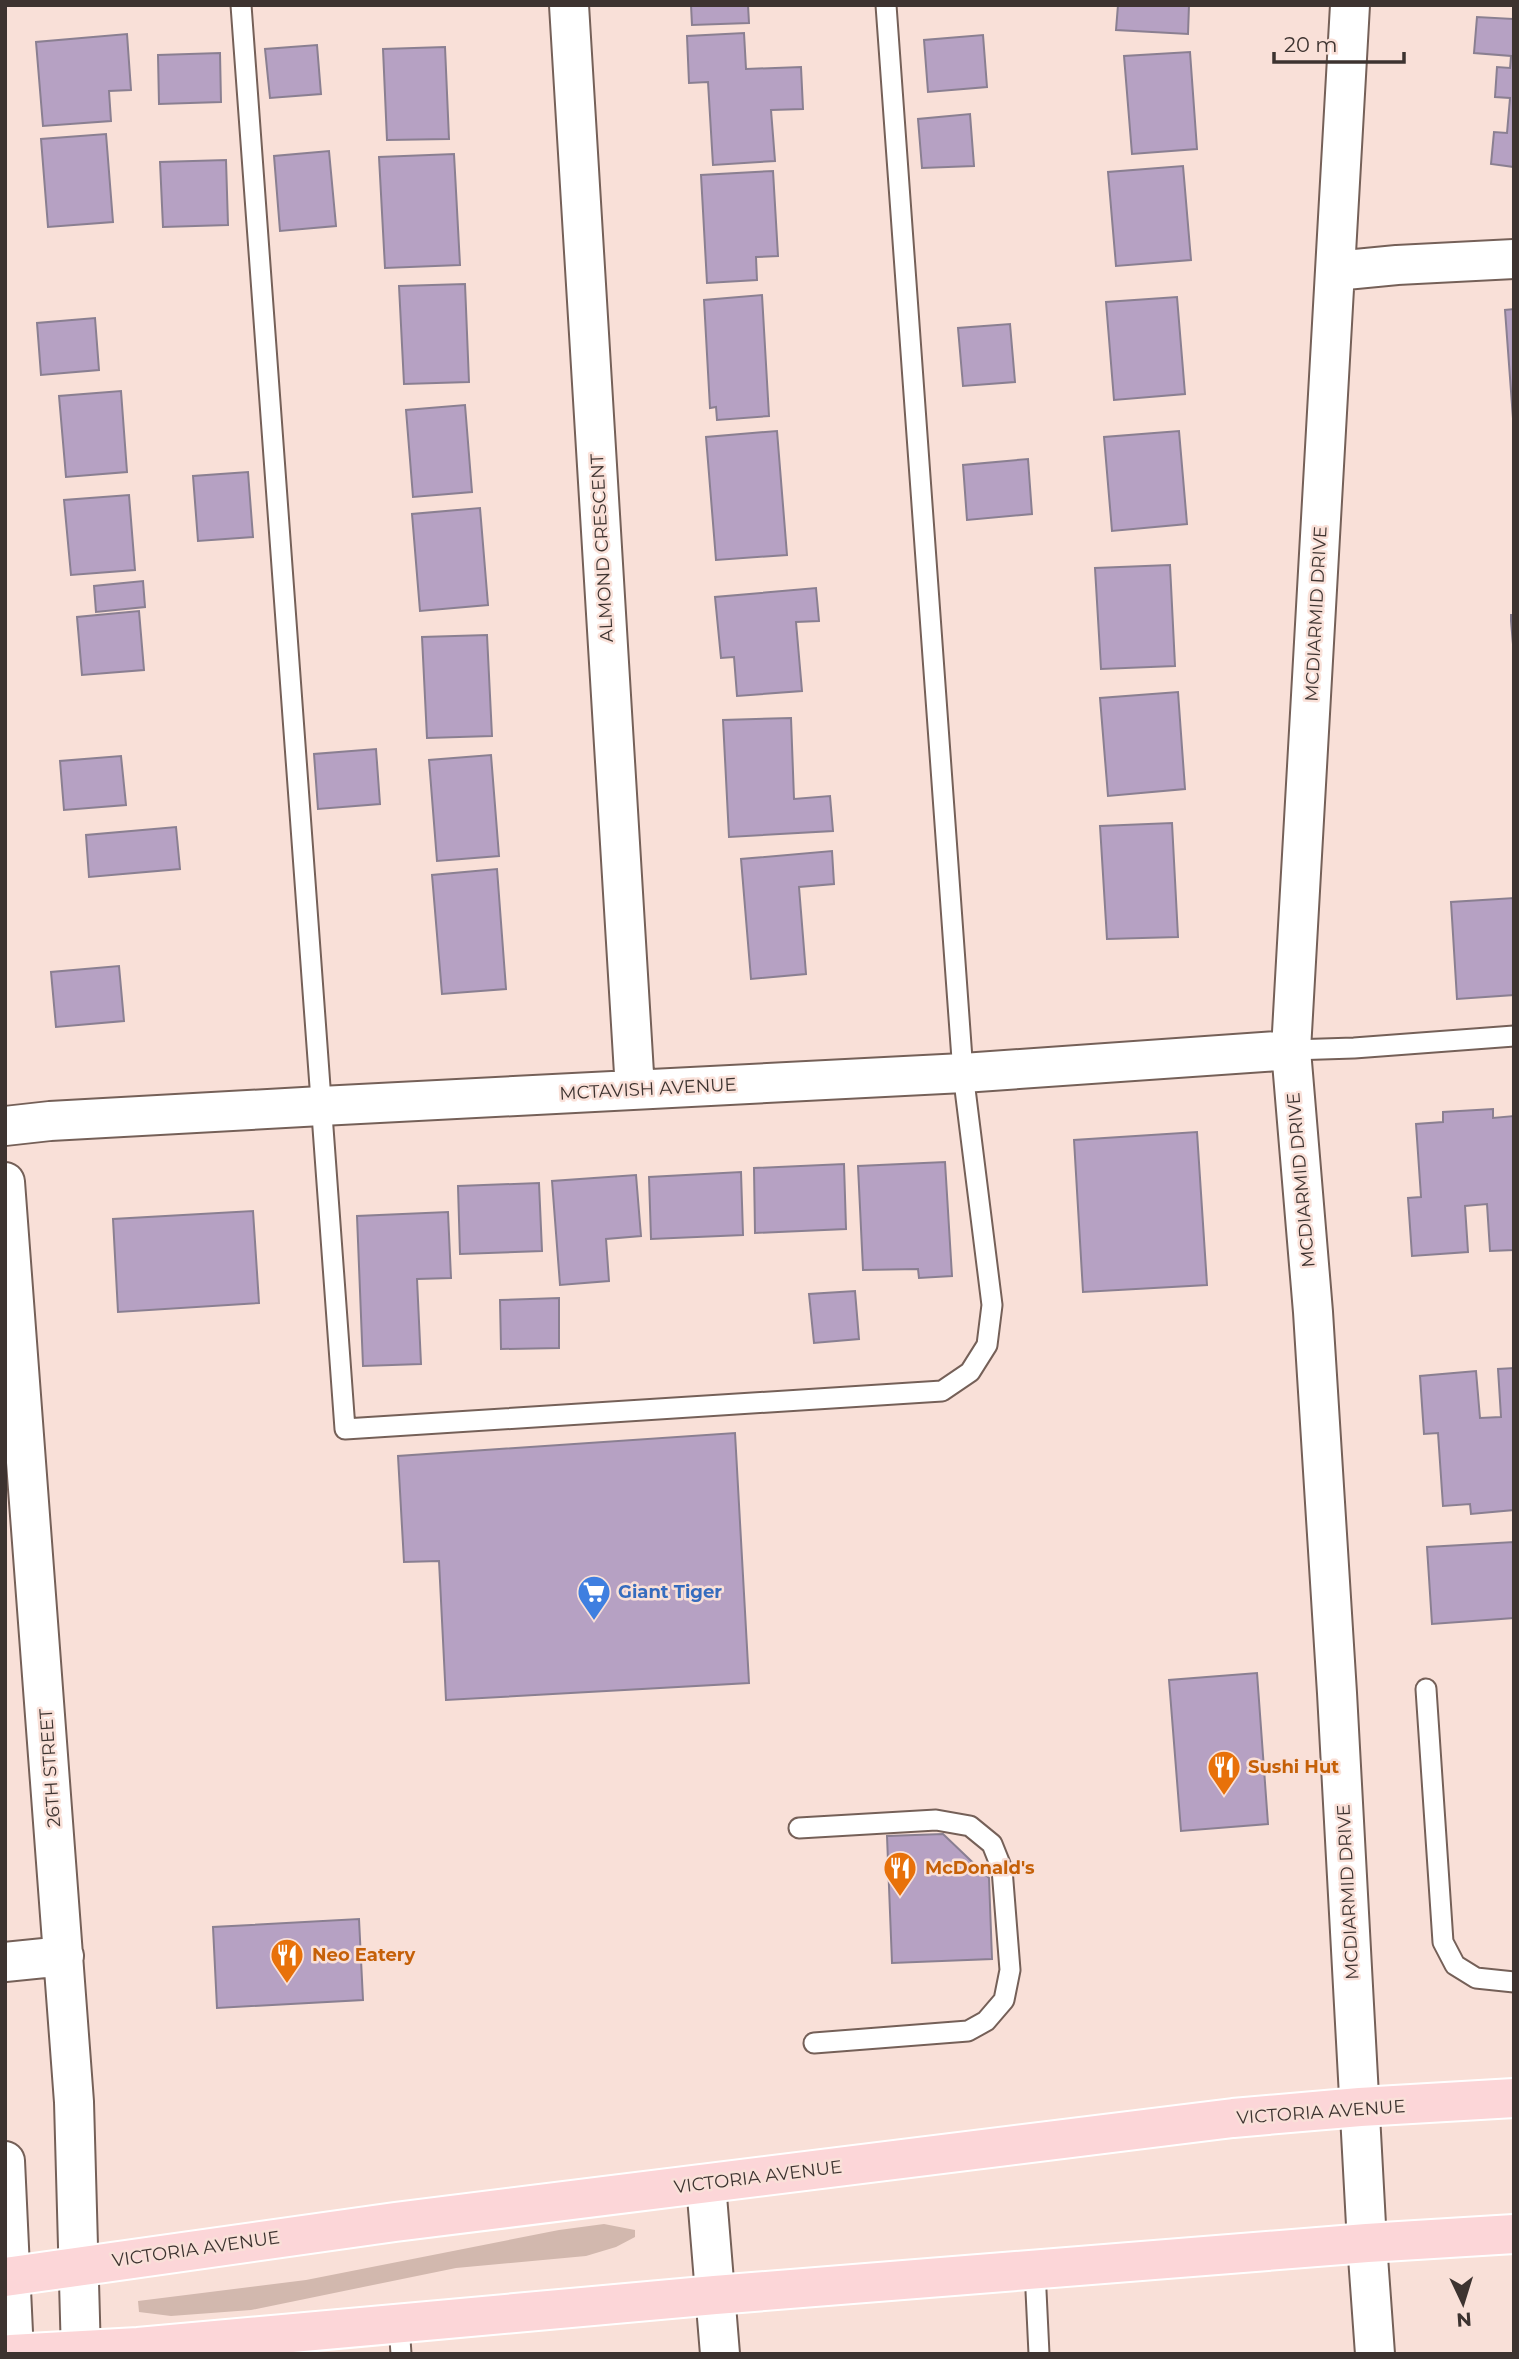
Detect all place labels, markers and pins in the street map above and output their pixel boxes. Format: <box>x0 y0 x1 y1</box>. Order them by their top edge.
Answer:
supermarket icon: Giant Tiger <box>575 1573 613 1622</box>
place label: Giant Tiger <box>618 1581 722 1603</box>
restaurant icon: Sushi Hut <box>1205 1748 1243 1797</box>
place label: Sushi Hut <box>1248 1756 1339 1778</box>
restaurant icon: McDonald's <box>881 1849 919 1898</box>
place label: McDonald's <box>925 1857 1035 1879</box>
restaurant icon: Neo Eatery <box>268 1936 306 1985</box>
place label: Neo Eatery <box>312 1944 416 1966</box>

